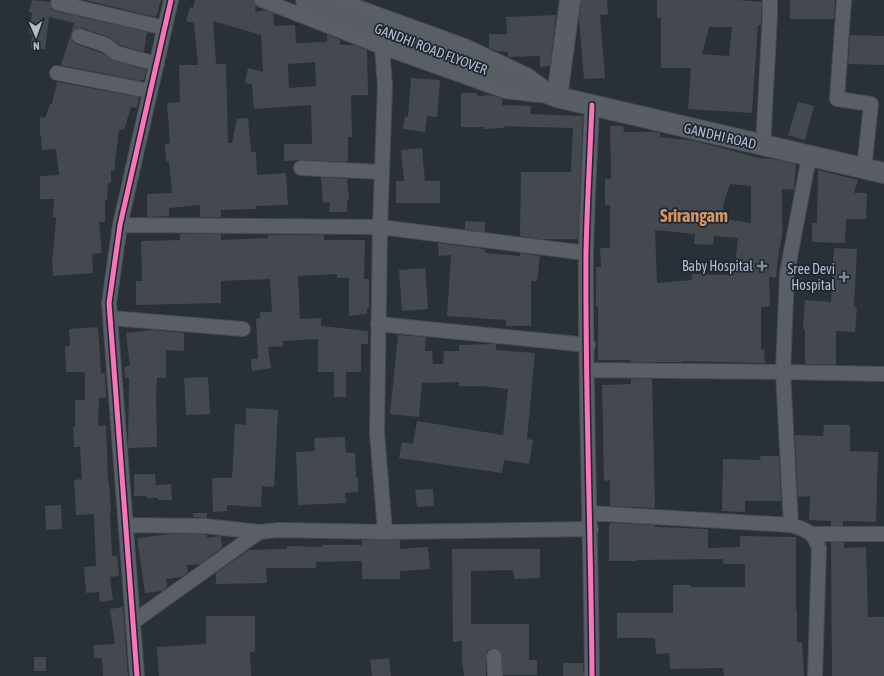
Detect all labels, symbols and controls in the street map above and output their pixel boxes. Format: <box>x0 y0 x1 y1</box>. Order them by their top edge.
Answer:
north arrow <box>16 16 56 56</box>
street label: GANDHI ROAD FLYOVER <box>372 20 490 78</box>
text: N <box>33 40 40 52</box>
street label: GANDHI ROAD <box>682 120 758 152</box>
district label: Srirangam <box>660 205 728 226</box>
place label: Baby Hospital <box>682 258 753 274</box>
marker: Baby Hospital <box>756 260 768 272</box>
place label: Sree Devi Hospital <box>787 261 835 293</box>
marker: Sree Devi Hospital <box>838 271 850 283</box>

